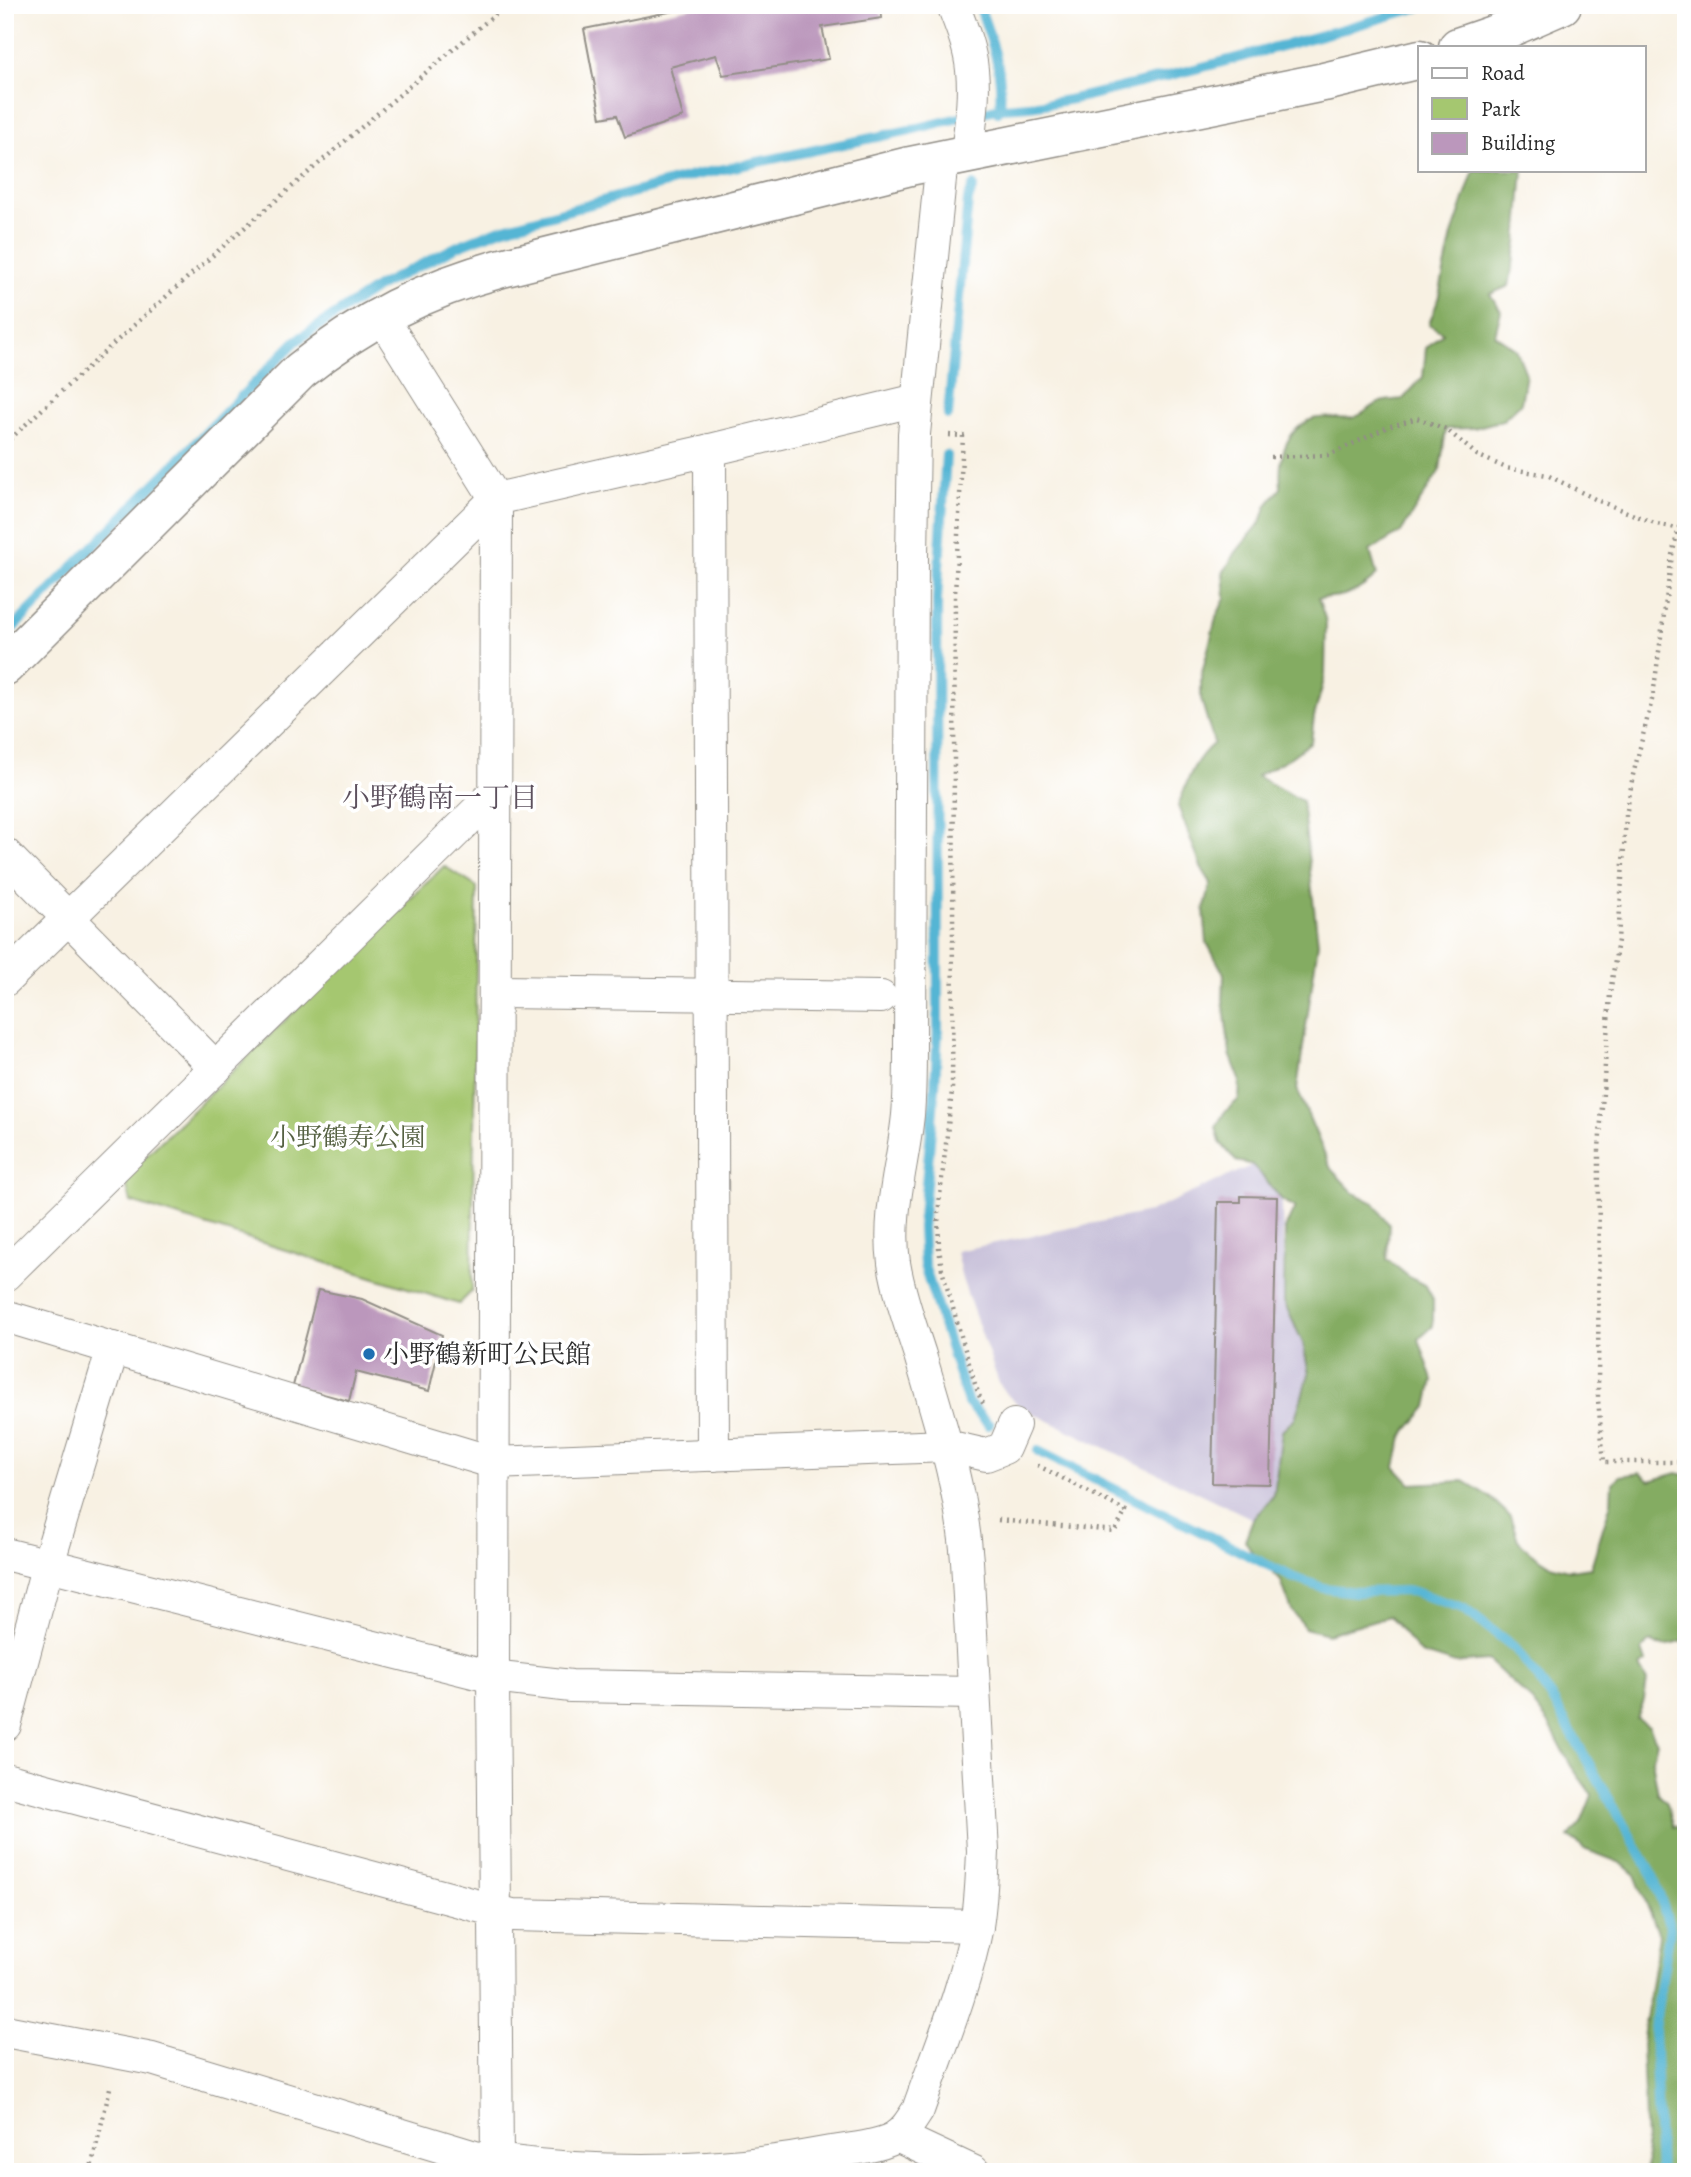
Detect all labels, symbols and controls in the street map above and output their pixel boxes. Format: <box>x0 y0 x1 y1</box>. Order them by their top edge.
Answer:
legend <box>1418 46 1646 172</box>
text: Road <box>1481 59 1525 87</box>
text: Park <box>1481 95 1521 123</box>
text: Building <box>1481 129 1556 157</box>
district label: 小野鶴南一丁目 <box>342 779 538 817</box>
park label: 小野鶴寿公園 <box>270 1120 426 1155</box>
place label: 小野鶴新町公民館 <box>383 1337 591 1372</box>
marker: 小野鶴新町公民館 <box>361 1346 377 1362</box>

